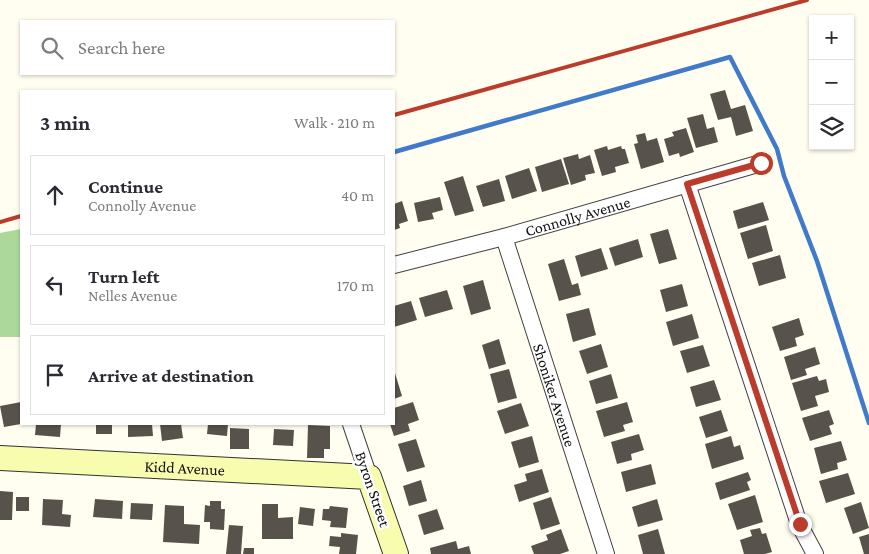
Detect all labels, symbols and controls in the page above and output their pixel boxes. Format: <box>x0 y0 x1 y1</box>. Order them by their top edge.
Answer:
map controls <box>809 15 854 150</box>
button: + <box>809 15 854 60</box>
search box <box>20 20 395 75</box>
icon: search <box>38 34 66 62</box>
text: Search here <box>78 37 165 58</box>
button: − <box>809 60 854 105</box>
button: layers <box>809 105 854 150</box>
text: 3 min <box>40 111 90 135</box>
text: Walk · 210 m <box>294 114 375 131</box>
route start <box>750 152 773 175</box>
text: Continue <box>88 176 163 197</box>
icon: ahead <box>41 181 69 209</box>
text: 40 m <box>341 187 374 204</box>
street label: Connolly Avenue <box>523 193 632 239</box>
text: Connolly Avenue <box>88 197 196 214</box>
text: Turn left <box>88 266 160 287</box>
icon: left <box>41 271 69 299</box>
text: 170 m <box>337 277 374 294</box>
text: Nelles Avenue <box>88 287 177 304</box>
street label: Shoniker Avenue <box>530 341 579 449</box>
icon: arrive <box>41 361 69 389</box>
text: Arrive at destination <box>88 365 254 386</box>
street label: Byron Street <box>351 449 394 530</box>
street label: Kidd Avenue <box>144 457 225 478</box>
route end <box>789 513 812 536</box>

